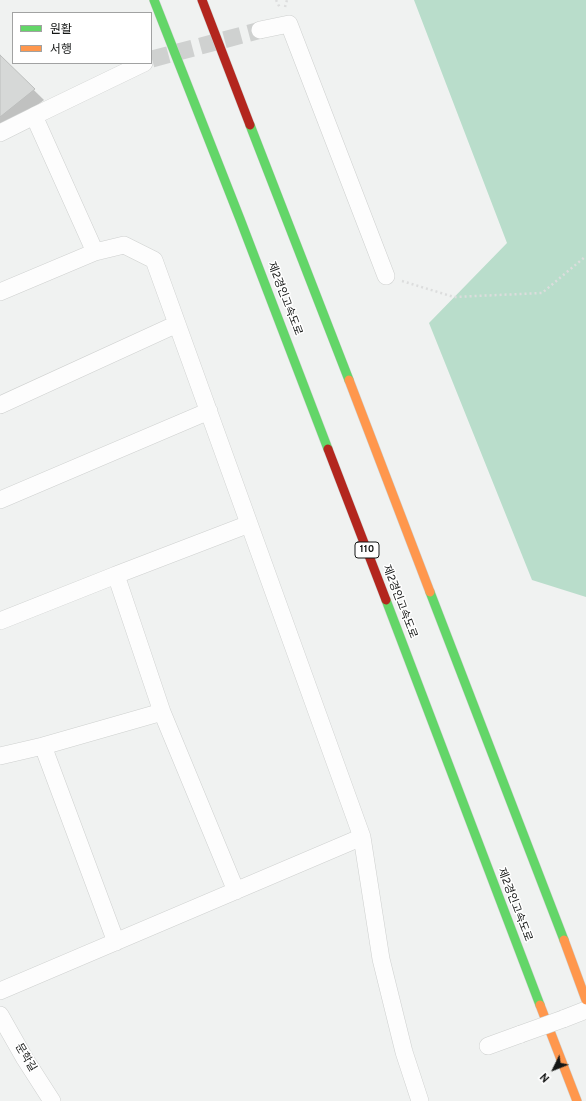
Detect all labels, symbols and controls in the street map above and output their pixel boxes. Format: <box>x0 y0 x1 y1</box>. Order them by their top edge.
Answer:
legend <box>12 12 152 64</box>
text: 원활 <box>50 22 72 38</box>
text: 서행 <box>50 42 72 58</box>
street label: 제2경인고속도로 <box>264 260 304 338</box>
road number: 110 <box>355 542 379 558</box>
street label: 제2경인고속도로 <box>379 563 419 641</box>
street label: 제2경인고속도로 <box>494 866 534 944</box>
street label: 문학길 <box>12 1042 38 1074</box>
north arrow <box>534 1049 574 1089</box>
text: N <box>537 1070 553 1085</box>

